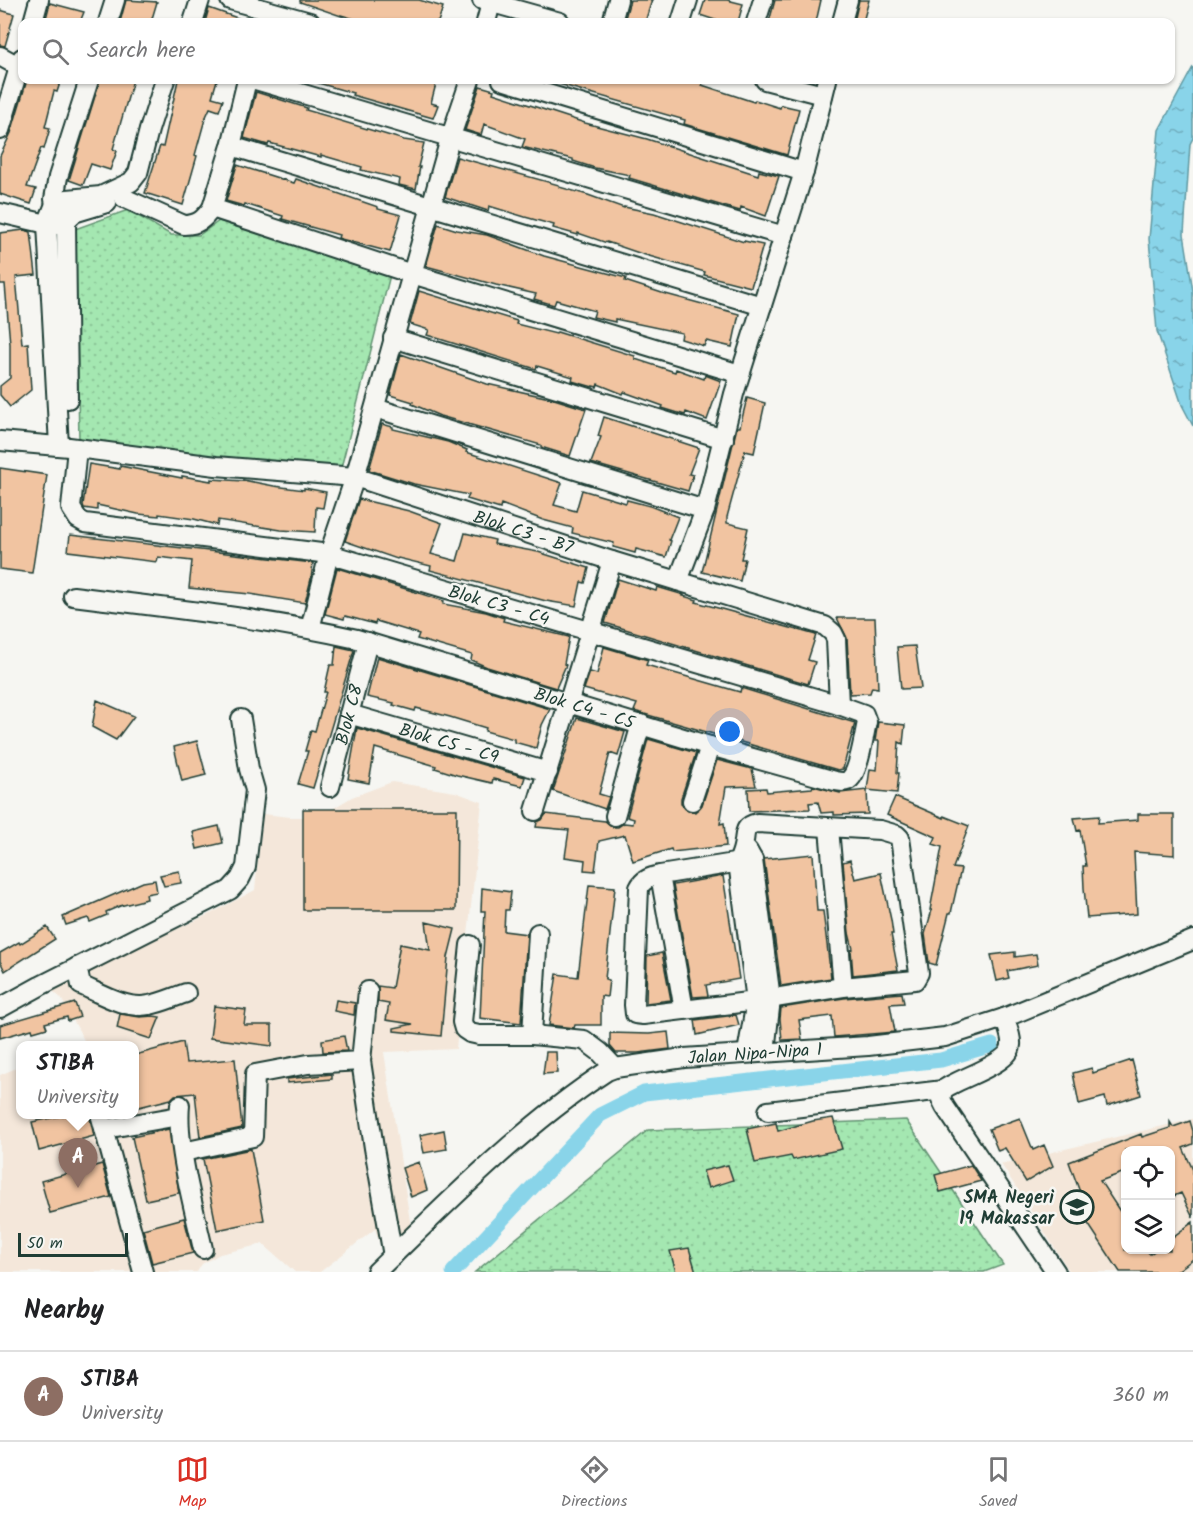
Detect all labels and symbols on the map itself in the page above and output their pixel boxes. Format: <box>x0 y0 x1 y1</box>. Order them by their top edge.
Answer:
street label: Blok C3 - B7 <box>469 504 577 563</box>
street label: Blok C3 - C4 <box>445 578 553 635</box>
street label: Blok C4 - C5 <box>530 680 639 739</box>
street label: Blok C8 <box>329 681 372 748</box>
street label: Blok C5 - C9 <box>395 716 502 773</box>
your location <box>715 717 744 746</box>
street label: Jalan Nipa-Nipa 1 <box>687 1036 823 1074</box>
pin: A <box>58 1138 98 1188</box>
place label: SMA Negeri 19 Makassar <box>959 1184 1055 1234</box>
school or university icon: SMA Negeri 19 Makassar <box>1059 1189 1095 1225</box>
scale bar <box>18 1230 128 1258</box>

